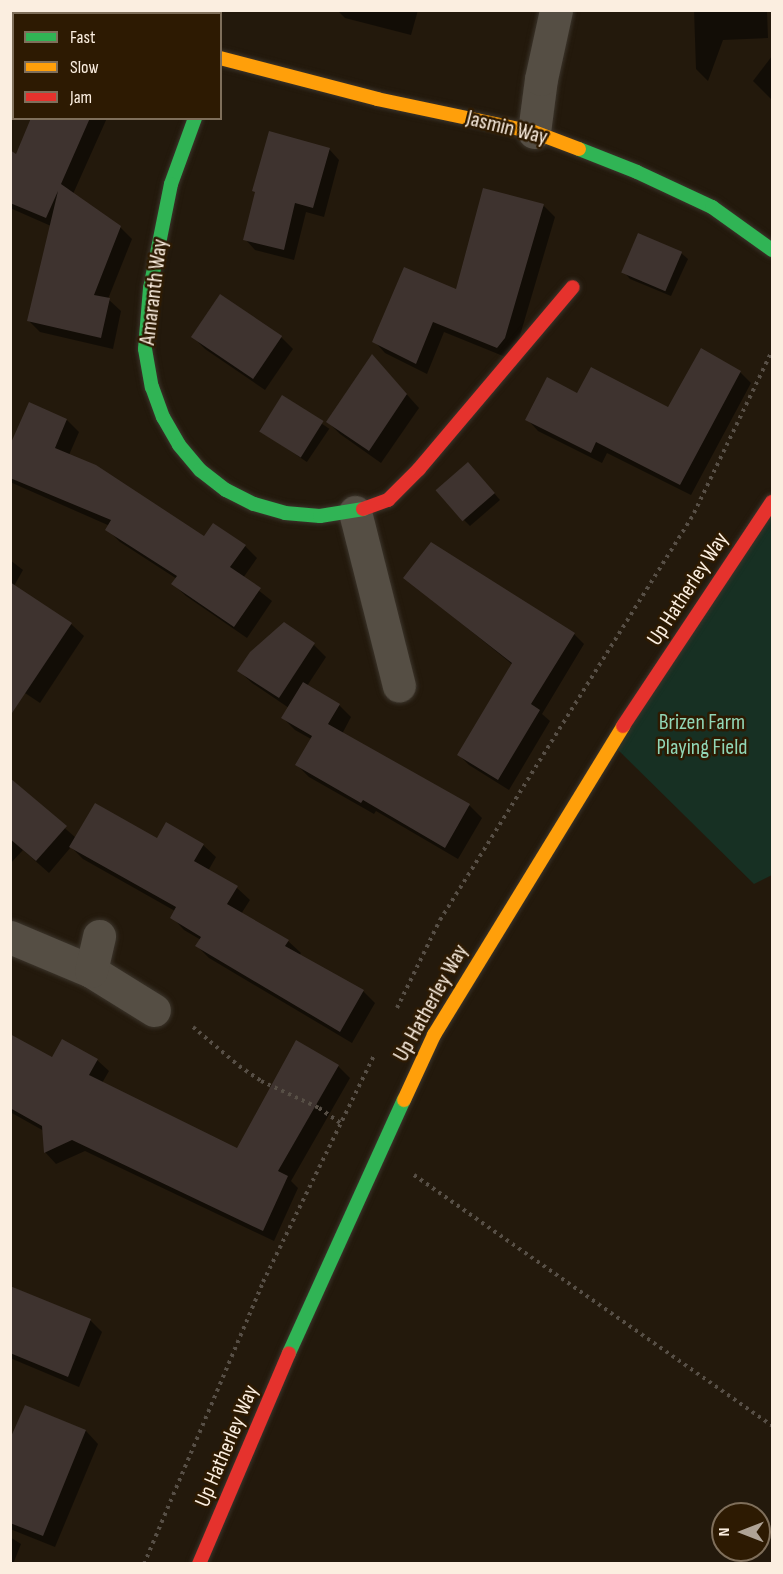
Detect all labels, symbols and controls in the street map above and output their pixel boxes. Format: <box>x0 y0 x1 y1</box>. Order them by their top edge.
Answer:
legend <box>12 12 222 120</box>
text: Fast <box>70 27 95 48</box>
text: Slow <box>70 57 99 78</box>
text: Jam <box>70 87 92 108</box>
street label: Jasmin Way <box>464 105 550 151</box>
street label: Amaranth Way <box>134 237 174 347</box>
street label: Up Hatherley Way <box>642 527 734 651</box>
park label: Brizen Farm Playing Field <box>657 709 747 760</box>
street label: Up Hatherley Way <box>388 940 474 1066</box>
street label: Up Hatherley Way <box>190 1381 264 1511</box>
north arrow <box>711 1502 771 1562</box>
text: N <box>715 1528 734 1536</box>

